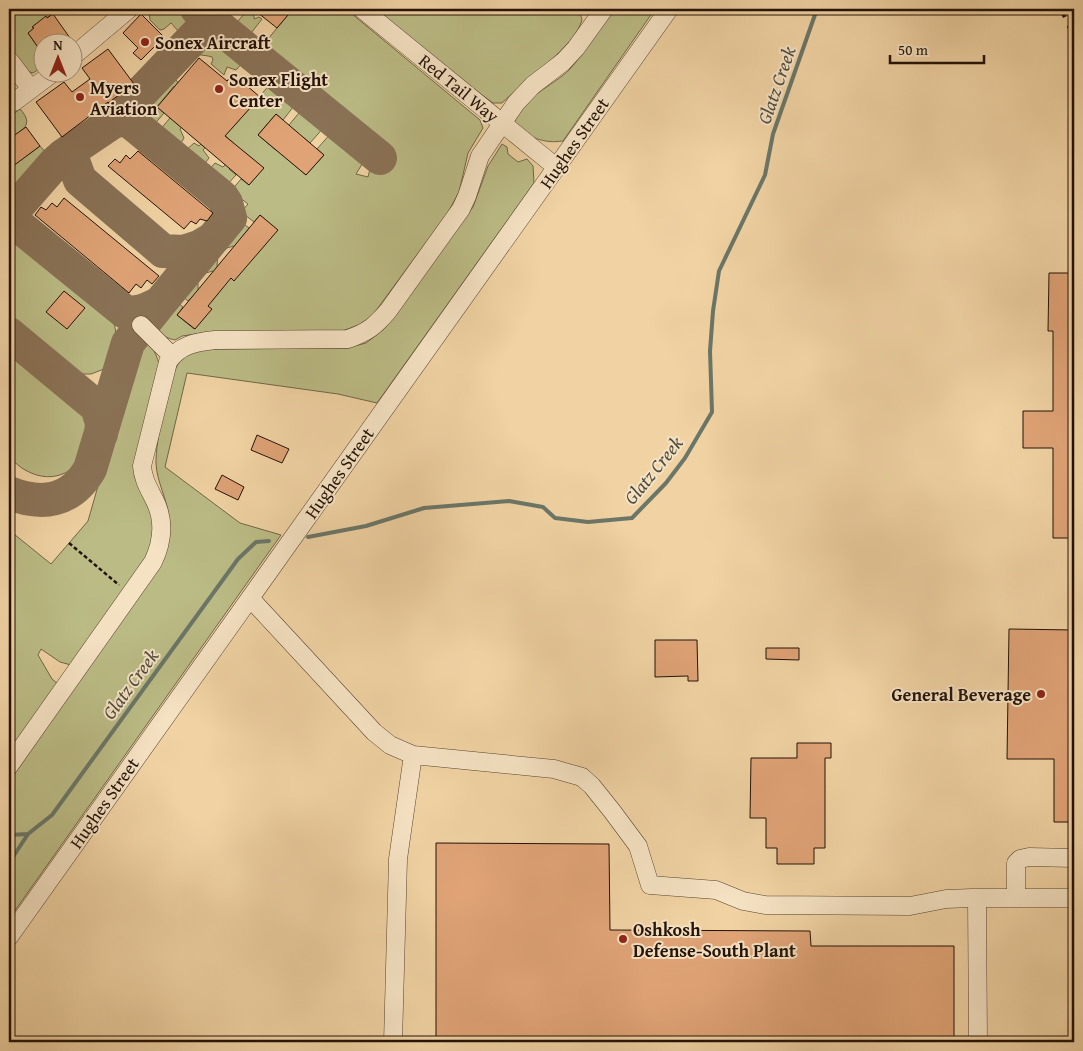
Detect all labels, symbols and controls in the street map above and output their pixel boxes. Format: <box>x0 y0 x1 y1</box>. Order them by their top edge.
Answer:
place label: Sonex Aircraft <box>155 29 271 56</box>
north arrow <box>32 32 82 82</box>
scale bar <box>890 32 984 64</box>
text: N <box>53 35 63 55</box>
marker: Sonex Aircraft <box>139 36 151 48</box>
text: 50 m <box>898 39 929 60</box>
water label: Glatz Creek <box>750 42 802 128</box>
street label: Red Tail Way <box>413 47 505 129</box>
place label: Sonex Flight Center <box>229 66 328 114</box>
place label: Myers Aviation <box>90 74 158 122</box>
marker: Sonex Flight Center <box>213 83 225 95</box>
marker: Myers Aviation <box>74 91 86 103</box>
street label: Hughes Street <box>533 91 616 194</box>
street label: Hughes Street <box>298 421 381 524</box>
water label: Glatz Creek <box>617 430 689 510</box>
water label: Glatz Creek <box>95 643 165 725</box>
place label: General Beverage <box>892 681 1031 708</box>
marker: General Beverage <box>1035 688 1047 700</box>
street label: Hughes Street <box>63 751 146 854</box>
place label: Oshkosh Defense-South Plant <box>633 916 796 964</box>
marker: Oshkosh Defense-South Plant <box>617 933 629 945</box>

